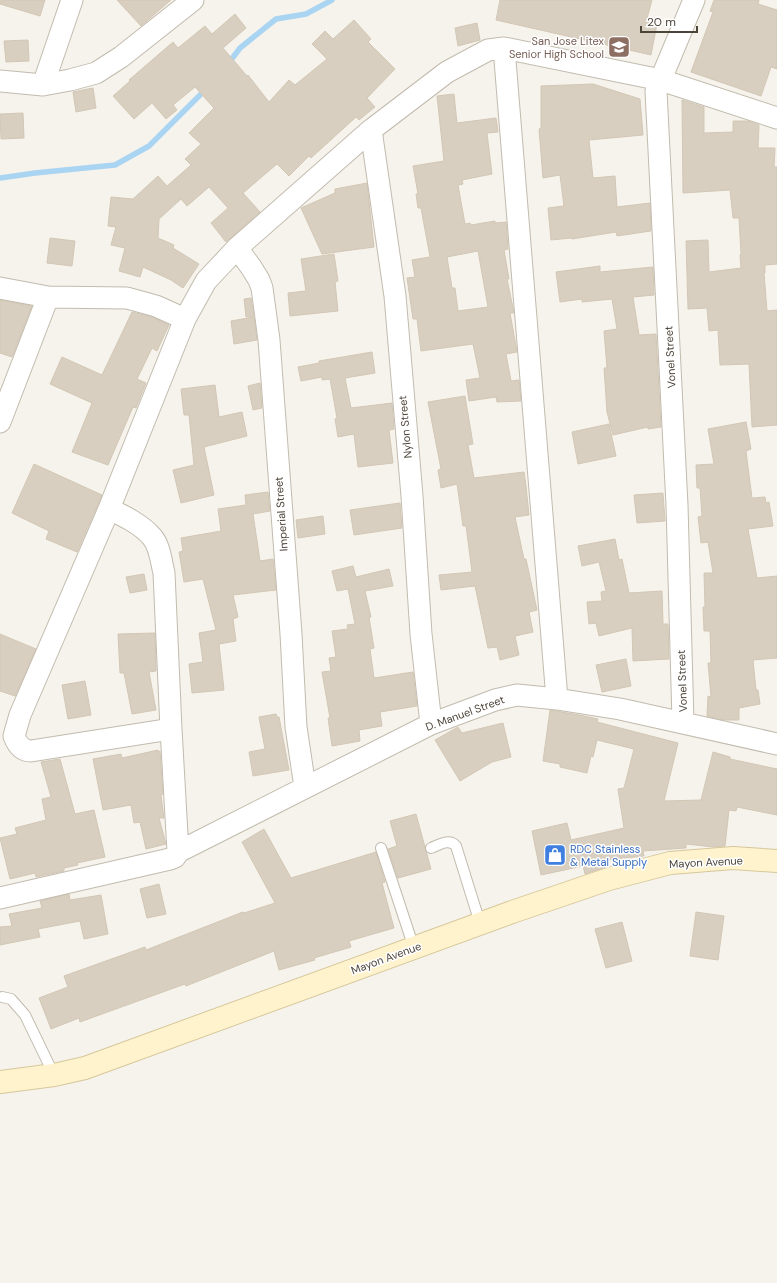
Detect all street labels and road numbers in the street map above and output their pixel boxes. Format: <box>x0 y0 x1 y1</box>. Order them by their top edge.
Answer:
street label: Vonel Street <box>661 326 679 388</box>
street label: Nylon Street <box>395 395 415 459</box>
street label: Imperial Street <box>271 476 291 552</box>
street label: Vonel Street <box>674 650 690 712</box>
street label: D. Manuel Street <box>424 692 506 734</box>
street label: Mayon Avenue <box>669 853 743 871</box>
street label: Mayon Avenue <box>349 939 423 977</box>

